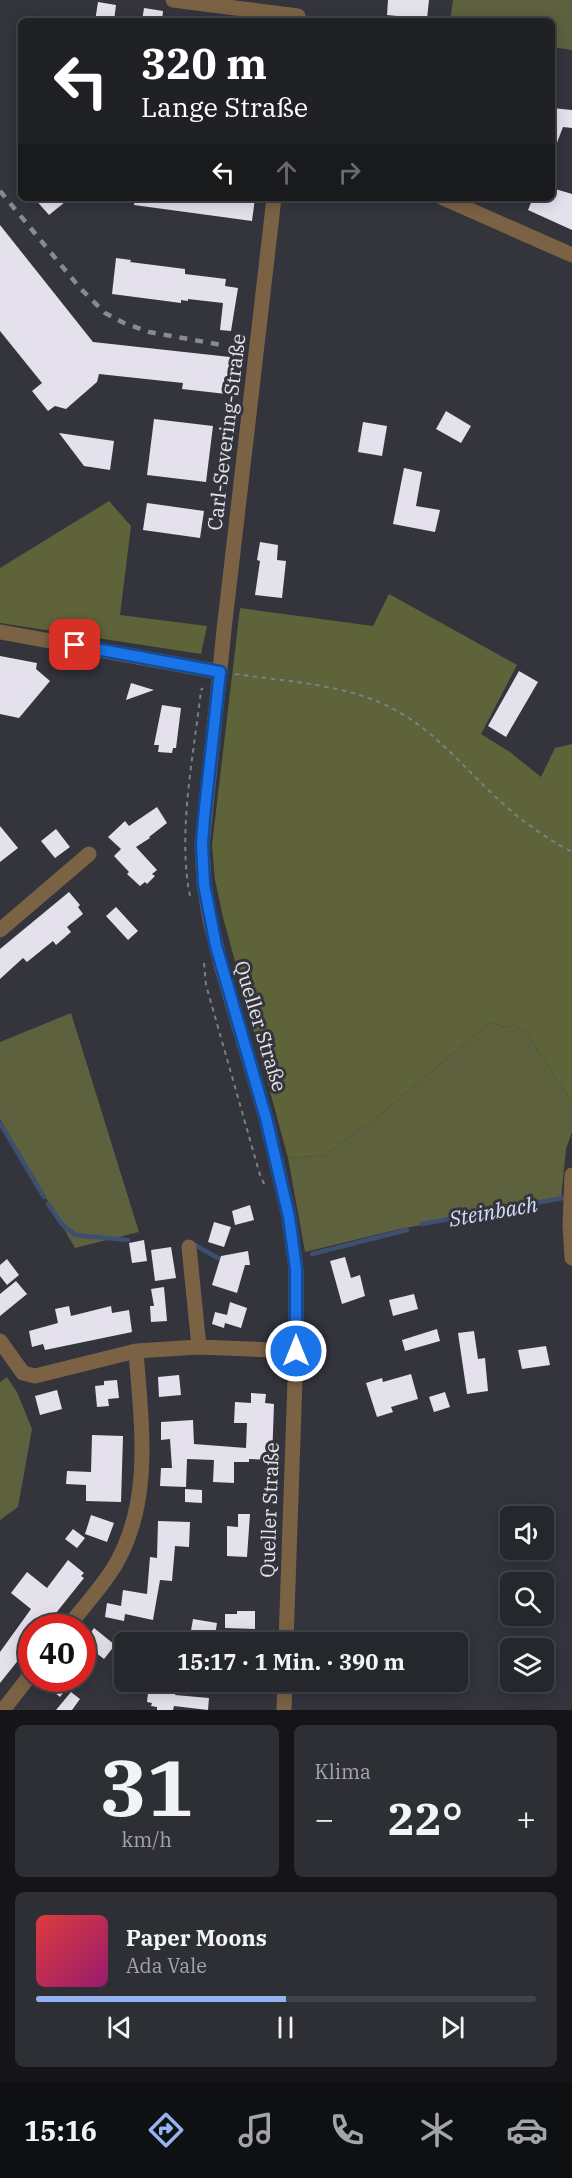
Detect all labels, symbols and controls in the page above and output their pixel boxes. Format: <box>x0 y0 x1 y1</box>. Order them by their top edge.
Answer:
text: 320 m <box>141 36 267 91</box>
icon: left <box>42 42 120 120</box>
text: Lange Straße <box>141 89 308 124</box>
icon: left <box>207 156 240 189</box>
icon: ahead <box>270 156 303 189</box>
icon: right <box>333 156 366 189</box>
street label: Carl-Severing-Straße <box>201 332 251 532</box>
pin <box>49 619 100 670</box>
icon: arrive <box>58 628 91 661</box>
street label: Queller Straße <box>228 957 294 1095</box>
water label: Steinbach <box>446 1189 540 1233</box>
position arrow <box>264 1319 328 1383</box>
street label: Queller Straße <box>253 1442 285 1578</box>
map controls <box>500 1506 554 1692</box>
button: sound <box>500 1506 554 1560</box>
button: search <box>500 1572 554 1626</box>
speed limit sign: 40 <box>18 1614 96 1692</box>
button: layers <box>500 1638 554 1692</box>
text: 15:17 · 1 Min. · 390 m <box>177 1647 405 1676</box>
text: 31 <box>100 1736 194 1837</box>
text: Klima <box>315 1758 371 1785</box>
text: 22° <box>388 1789 463 1847</box>
text: − <box>315 1797 334 1840</box>
text: + <box>516 1797 536 1840</box>
text: km/h <box>121 1826 172 1853</box>
text: Paper Moons <box>126 1923 267 1952</box>
text: Ada Vale <box>126 1952 207 1979</box>
icon: previous <box>103 2011 136 2044</box>
icon: pause <box>269 2011 302 2044</box>
icon: next <box>436 2011 469 2044</box>
icon: directions <box>145 2109 187 2151</box>
icon: music <box>235 2109 277 2151</box>
icon: phone <box>326 2109 368 2151</box>
icon: climate <box>416 2109 458 2151</box>
icon: car <box>506 2109 548 2151</box>
text: 15:16 <box>24 2113 97 2148</box>

